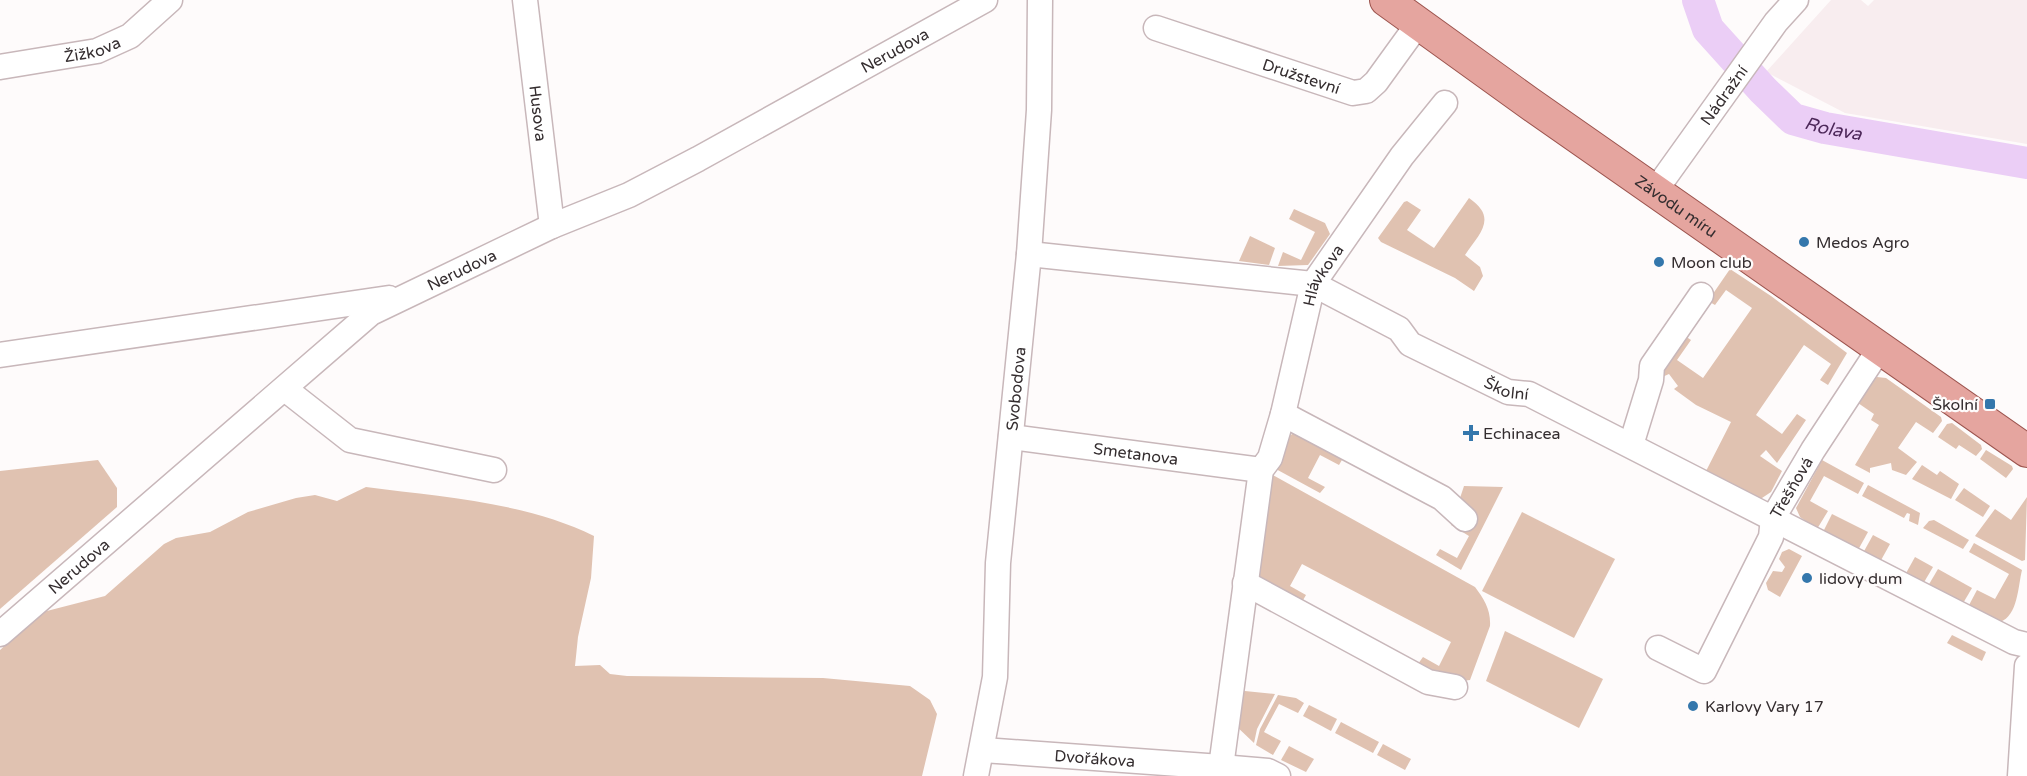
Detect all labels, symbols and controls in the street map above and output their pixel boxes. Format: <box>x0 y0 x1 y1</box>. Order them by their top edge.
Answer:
street label: Nerudova <box>858 24 933 78</box>
street label: Žižkova <box>63 33 124 67</box>
street label: Družstevní <box>1260 55 1342 99</box>
street label: Nádražní <box>1696 62 1753 129</box>
street label: Husova <box>524 84 551 142</box>
water label: Rolava <box>1802 112 1864 145</box>
street label: Závodu míru <box>1631 171 1721 242</box>
place label: Medos Agro <box>1816 233 1909 253</box>
marker: Medos Agro <box>1797 235 1811 249</box>
street label: Hlávkova <box>1299 241 1349 308</box>
street label: Nerudova <box>424 245 500 296</box>
place label: Moon club <box>1671 253 1752 273</box>
marker: Moon club <box>1652 255 1666 269</box>
street label: Svobodova <box>1002 346 1031 432</box>
street label: Školní <box>1480 373 1529 405</box>
place label: Školní <box>1932 395 1978 415</box>
marker: Školní <box>1983 397 1997 411</box>
place label: Echinacea <box>1483 424 1561 444</box>
marker: Echinacea <box>1464 426 1478 440</box>
street label: Smetanova <box>1092 439 1179 470</box>
street label: Třešňová <box>1766 453 1818 522</box>
street label: Nerudova <box>45 535 114 599</box>
place label: lidovy dum <box>1819 569 1902 589</box>
marker: lidovy dum <box>1800 571 1814 585</box>
place label: Karlovy Vary 17 <box>1705 697 1824 717</box>
marker: Karlovy Vary 17 <box>1686 699 1700 713</box>
street label: Dvořákova <box>1054 746 1136 772</box>

